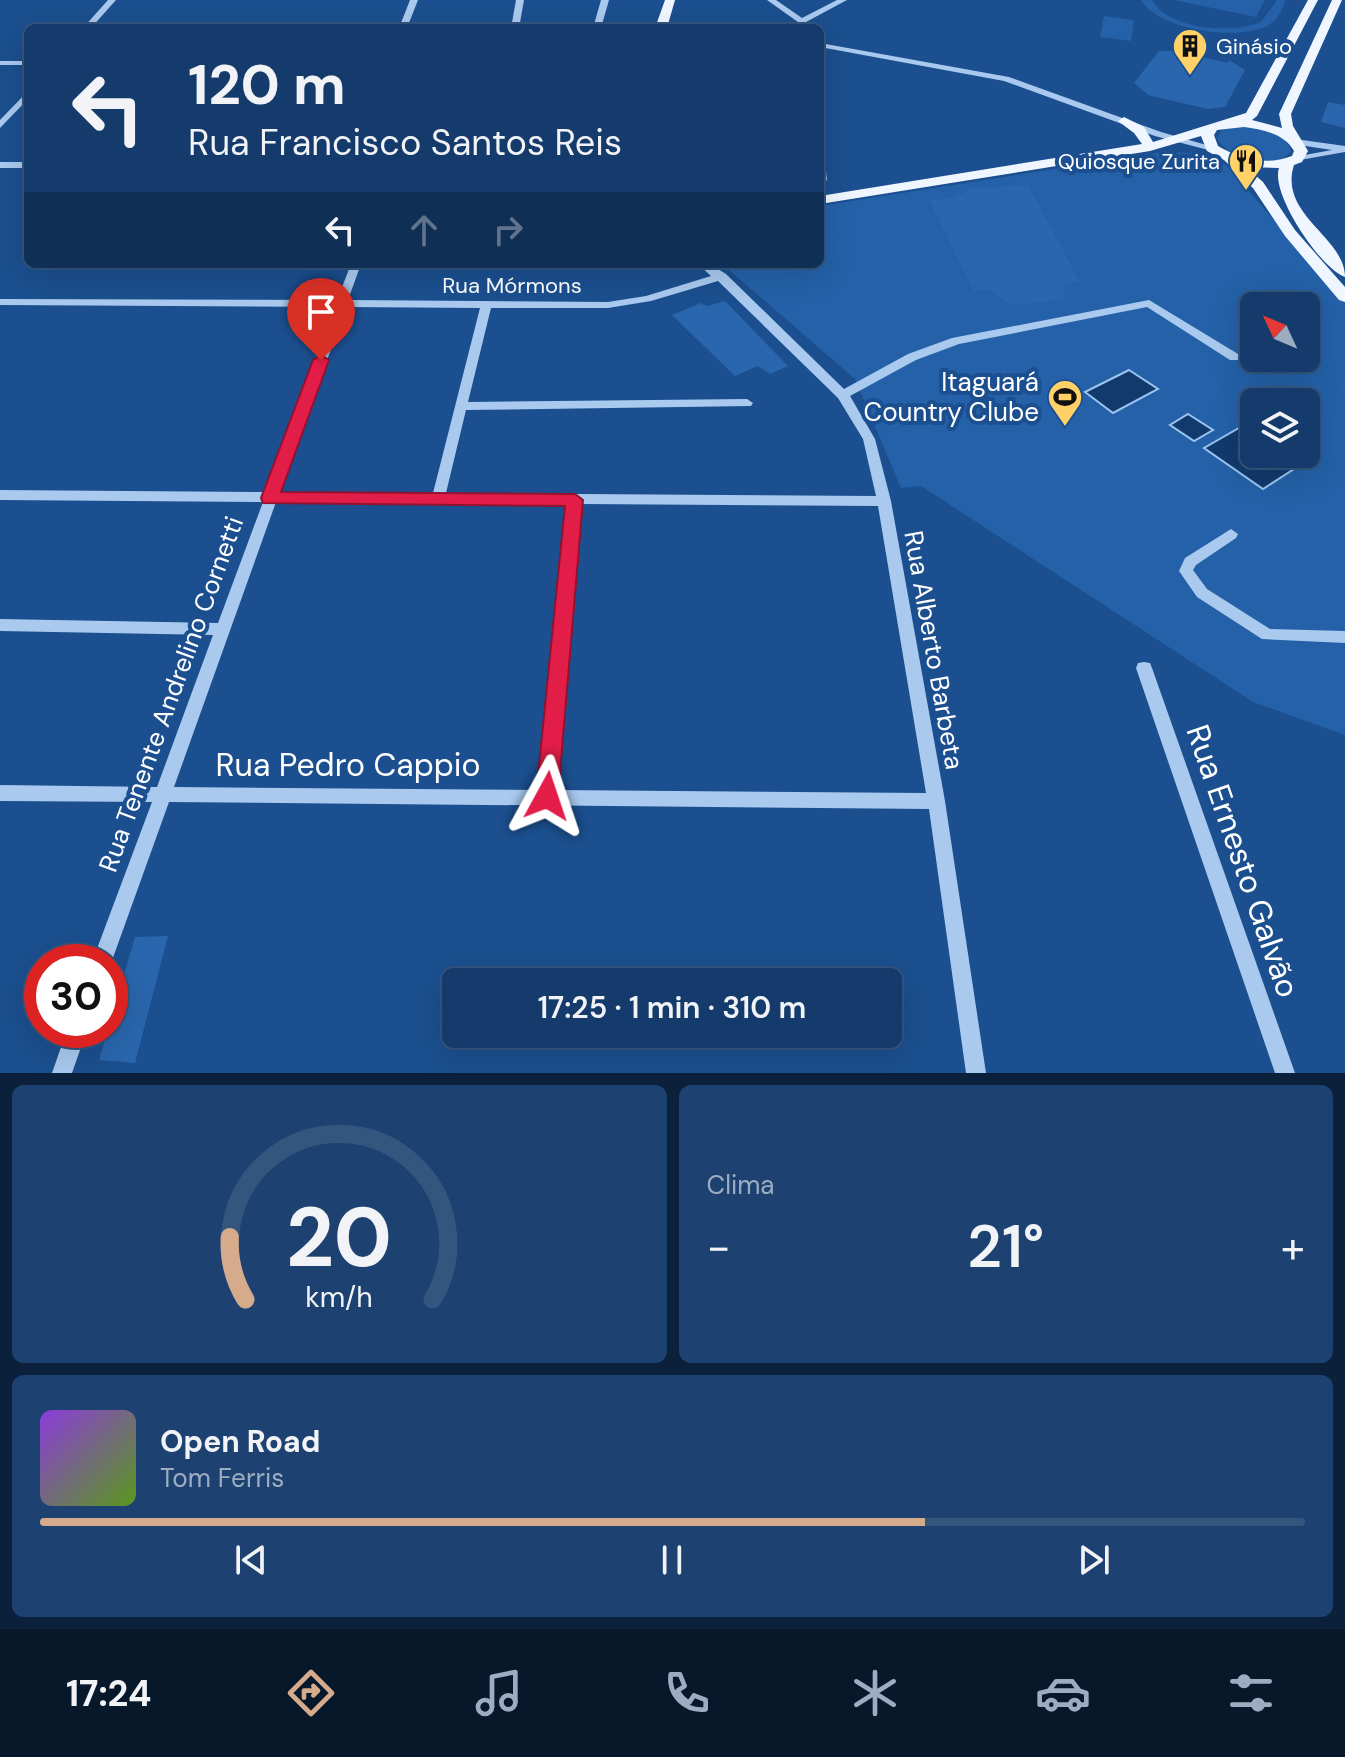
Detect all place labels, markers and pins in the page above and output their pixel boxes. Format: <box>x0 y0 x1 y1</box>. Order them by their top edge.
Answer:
building icon: Ginásio <box>1171 27 1209 77</box>
place label: Ginásio <box>1216 32 1292 61</box>
restaurant icon: Quiosque Zurita <box>1227 142 1265 192</box>
place label: Quiosque Zurita <box>1058 147 1220 176</box>
pin <box>287 278 355 360</box>
place label: Itaguará Country Clube <box>864 365 1039 429</box>
sports icon: Itaguará Country Clube <box>1046 378 1084 428</box>

